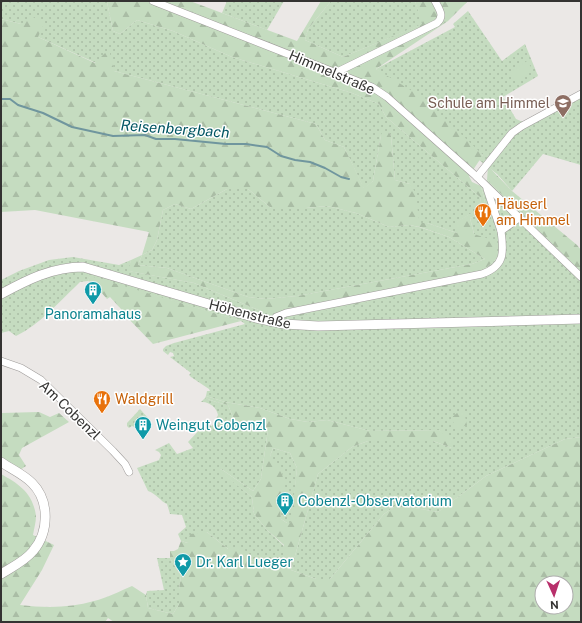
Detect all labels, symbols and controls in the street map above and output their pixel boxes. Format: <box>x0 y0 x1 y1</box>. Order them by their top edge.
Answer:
street label: Himmelstraße <box>287 47 378 97</box>
school or university icon: Schule am Himmel <box>553 93 573 118</box>
place label: Schule am Himmel <box>428 95 550 111</box>
water label: Reisenbergbach <box>120 116 230 141</box>
place label: Häuserl am Himmel <box>496 196 570 228</box>
restaurant icon: Häuserl am Himmel <box>473 202 493 227</box>
building icon: Panoramahaus <box>83 280 103 305</box>
street label: Höhenstraße <box>207 296 293 332</box>
place label: Panoramahaus <box>45 306 141 322</box>
street label: Am Cobenzl <box>36 377 104 443</box>
restaurant icon: Waldgrill <box>92 389 112 414</box>
place label: Waldgrill <box>115 391 174 407</box>
building icon: Weingut Cobenzl <box>133 415 153 440</box>
place label: Weingut Cobenzl <box>156 417 267 433</box>
building icon: Cobenzl-Observatorium <box>275 491 295 516</box>
place label: Cobenzl-Observatorium <box>298 493 452 509</box>
place icon: Dr. Karl Lueger <box>173 552 193 577</box>
place label: Dr. Karl Lueger <box>196 554 293 570</box>
north arrow <box>534 575 574 615</box>
text: N <box>550 599 559 611</box>

